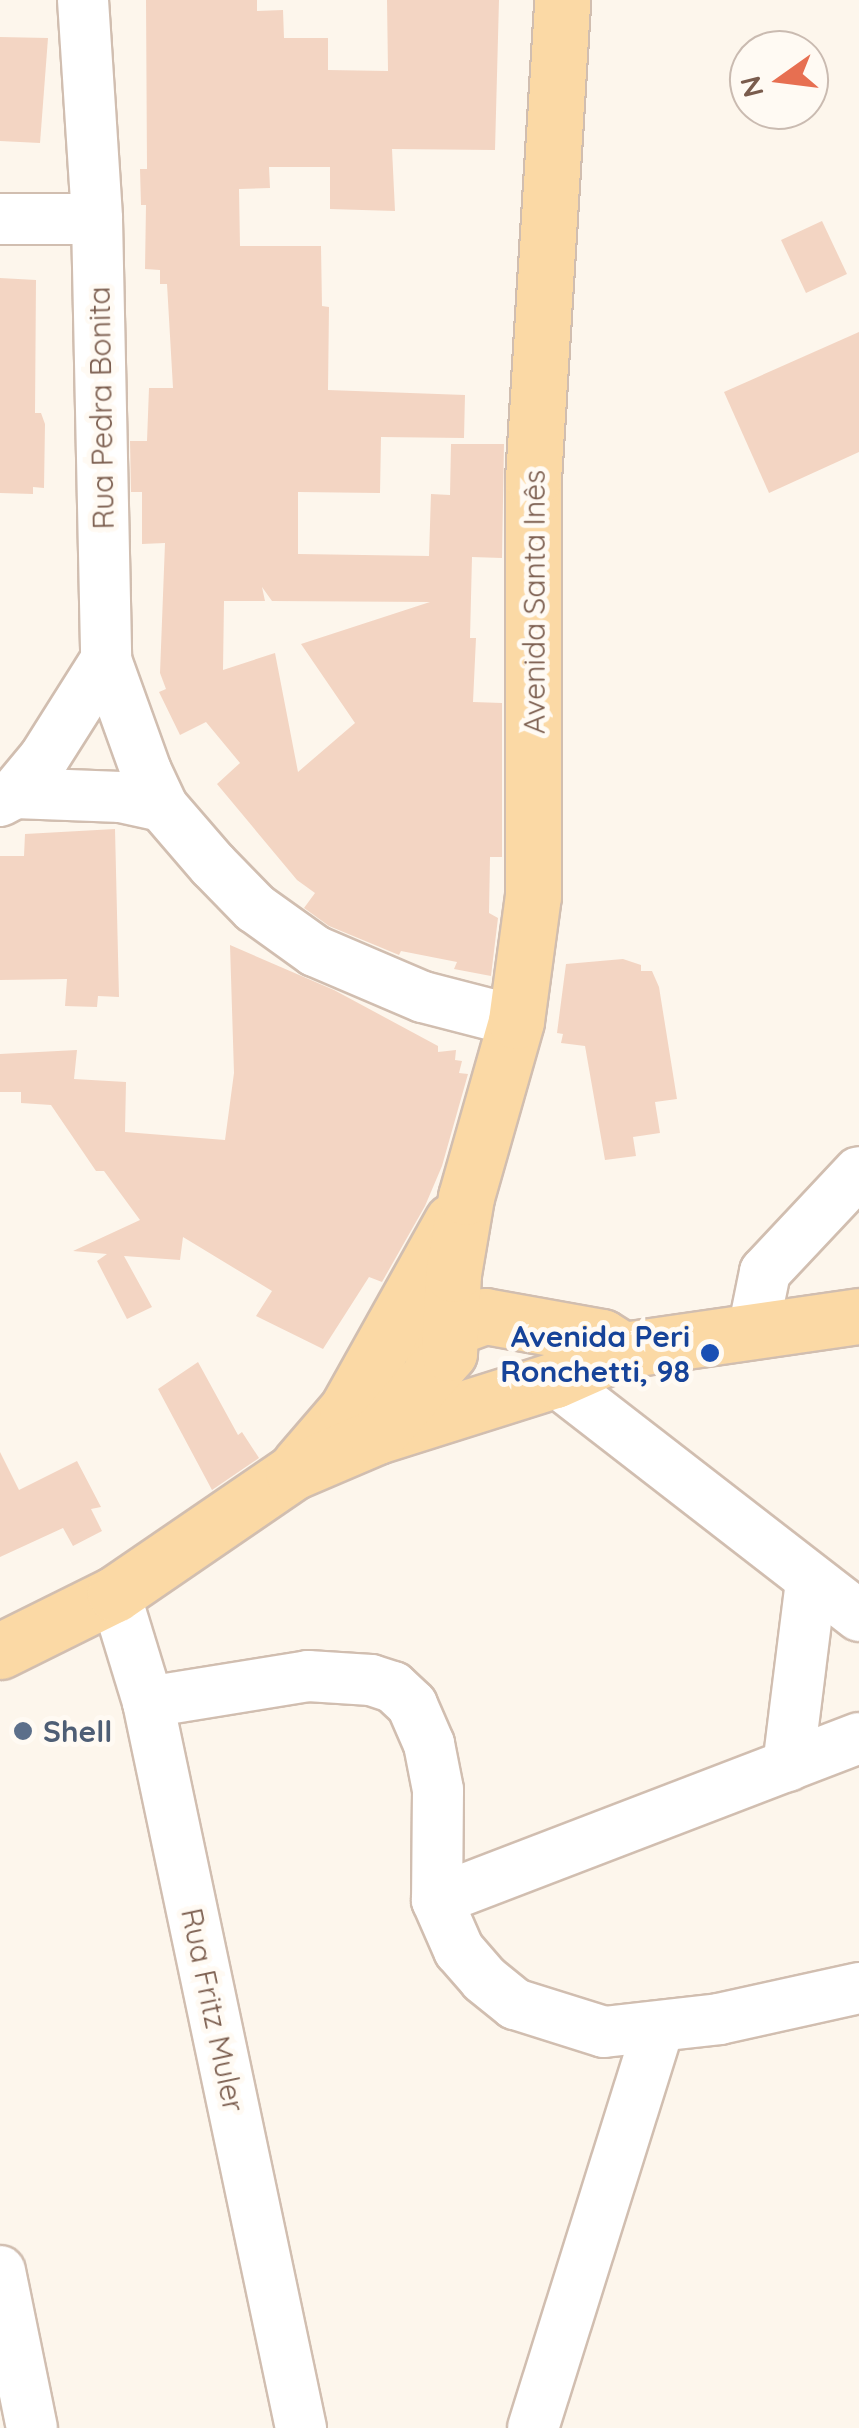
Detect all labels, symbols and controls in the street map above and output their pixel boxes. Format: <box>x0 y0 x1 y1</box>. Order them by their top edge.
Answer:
north arrow <box>729 30 829 130</box>
text: N <box>732 73 771 101</box>
street label: Rua Pedra Bonita <box>81 286 121 530</box>
street label: Avenida Santa Inês <box>516 470 552 734</box>
place label: Avenida Peri Ronchetti, 98 <box>500 1318 690 1388</box>
marker: Avenida Peri Ronchetti, 98 <box>699 1342 721 1364</box>
place label: Shell <box>43 1713 112 1749</box>
marker: Shell <box>12 1720 34 1742</box>
street label: Rua Fritz Muler <box>174 1905 252 2115</box>

